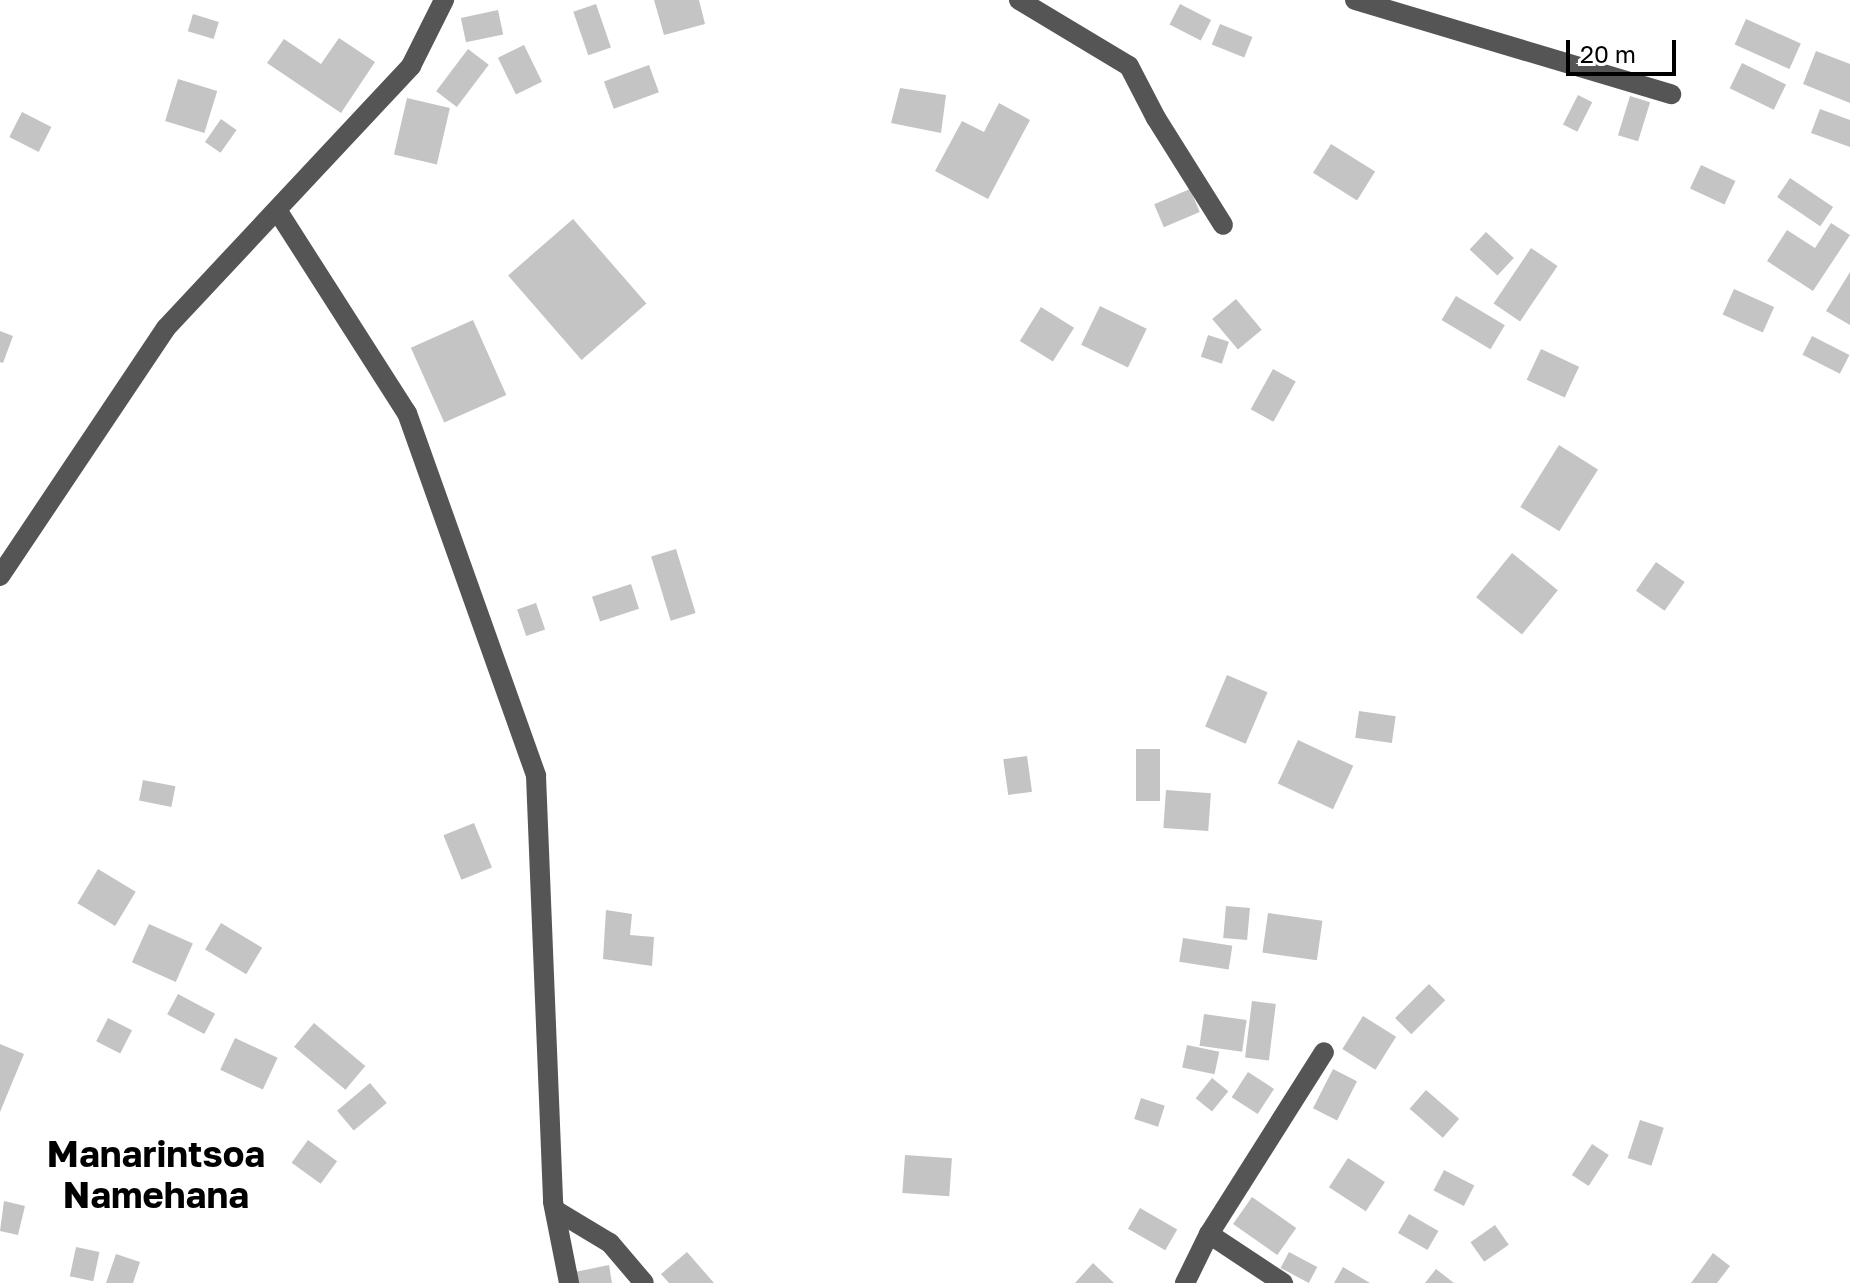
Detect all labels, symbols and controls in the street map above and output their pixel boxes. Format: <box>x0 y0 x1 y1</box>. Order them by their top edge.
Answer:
scale bar <box>1570 24 1680 74</box>
text: 20 m <box>1580 39 1636 68</box>
district label: Manarintsoa Namehana <box>47 1131 265 1216</box>

